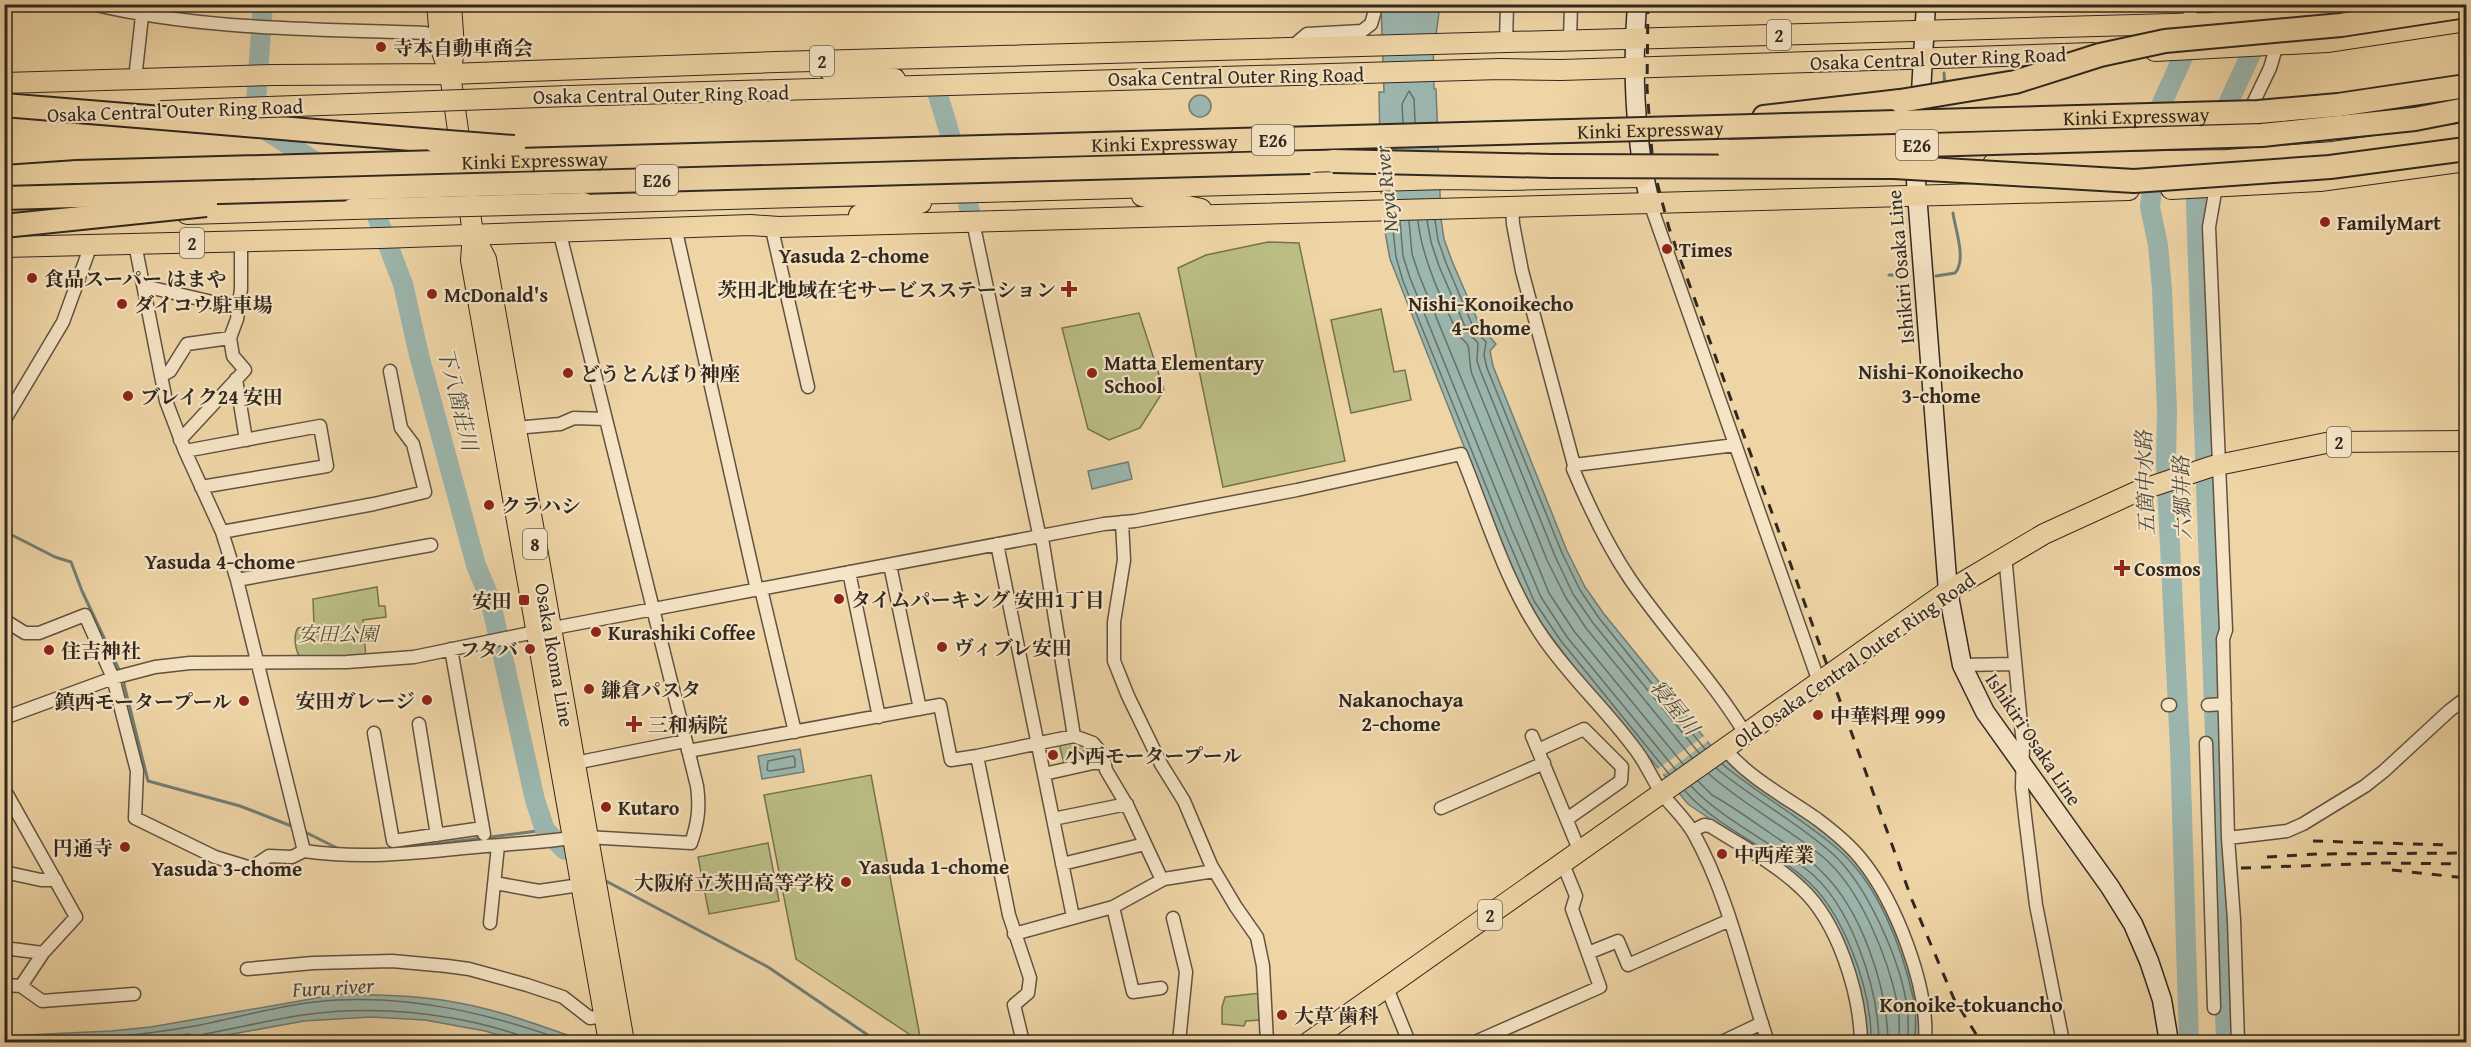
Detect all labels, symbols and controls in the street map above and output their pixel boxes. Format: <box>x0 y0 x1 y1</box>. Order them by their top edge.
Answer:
road number: 2 <box>1767 20 1791 50</box>
place label: 寺本自動車商会 <box>393 33 533 62</box>
street label: Osaka Central Outer Ring Road <box>1809 39 2067 77</box>
marker: 寺本自動車商会 <box>374 40 388 54</box>
road number: 2 <box>810 46 834 76</box>
street label: Osaka Central Outer Ring Road <box>1108 59 1365 93</box>
street label: Osaka Central Outer Ring Road <box>533 77 790 111</box>
street label: Osaka Central Outer Ring Road <box>46 91 304 129</box>
street label: Kinki Expressway <box>2063 99 2210 132</box>
street label: Kinki Expressway <box>1577 112 1724 145</box>
road number: E26 <box>1252 125 1294 155</box>
street label: Kinki Expressway <box>1091 126 1238 159</box>
road number: E26 <box>1896 130 1938 160</box>
street label: Kinki Expressway <box>461 143 609 176</box>
water label: Neya River <box>1366 143 1406 235</box>
road number: E26 <box>636 165 678 195</box>
street label: Ishikiri Osaka Line <box>1879 189 1921 345</box>
place label: FamilyMart <box>2337 208 2441 237</box>
marker: FamilyMart <box>2318 215 2332 229</box>
road number: 2 <box>180 228 204 258</box>
place label: Times <box>1679 235 1733 264</box>
district label: Yasuda 2-chome <box>779 240 929 271</box>
marker: Times <box>1660 242 1674 256</box>
place label: 食品スーパー はまや <box>44 264 226 293</box>
marker: 食品スーパー はまや <box>25 271 39 285</box>
place label: 茨田北地域在宅サービスステーション <box>717 275 1056 304</box>
place label: McDonald's <box>444 280 548 309</box>
marker: 茨田北地域在宅サービスステーション <box>1060 280 1078 298</box>
marker: McDonald's <box>425 287 439 301</box>
district label: Nishi-Konoikecho 4-chome <box>1408 288 1574 343</box>
place label: ダイコウ駐車場 <box>134 290 273 319</box>
marker: ダイコウ駐車場 <box>115 297 129 311</box>
water label: 下八箇荘川 <box>430 344 486 456</box>
place label: Matta Elementary School <box>1104 348 1265 400</box>
district label: Nishi-Konoikecho 3-chome <box>1858 356 2024 411</box>
place label: どうとんぼり神座 <box>580 359 740 388</box>
marker: どうとんぼり神座 <box>561 366 575 380</box>
marker: Matta Elementary School <box>1085 366 1099 380</box>
place label: ブレイク24 安田 <box>140 382 283 411</box>
marker: ブレイク24 安田 <box>121 389 135 403</box>
road number: 2 <box>2327 427 2351 457</box>
water label: 五箇中水路 <box>2128 428 2162 536</box>
water label: 六郷井路 <box>2165 453 2199 541</box>
place label: クラハシ <box>501 491 581 520</box>
marker: クラハシ <box>482 498 496 512</box>
road number: 8 <box>523 529 547 559</box>
district label: Yasuda 4-chome <box>145 546 295 577</box>
place label: Cosmos <box>2134 554 2201 583</box>
marker: Cosmos <box>2115 561 2129 575</box>
street label: Old Osaka Central Outer Ring Road <box>1727 565 1981 755</box>
street label: Osaka Ikoma Line <box>528 581 582 729</box>
place label: タイムパーキング 安田1丁目 <box>851 585 1105 614</box>
place label: 安田 <box>472 586 512 615</box>
marker: タイムパーキング 安田1丁目 <box>832 592 846 606</box>
marker: 安田 <box>517 593 531 607</box>
place label: Kurashiki Coffee <box>608 618 756 647</box>
park label: 安田公園 <box>298 619 381 648</box>
marker: Kurashiki Coffee <box>589 625 603 639</box>
place label: ヴィブレ安田 <box>954 633 1072 662</box>
place label: フタバ <box>460 635 518 664</box>
place label: 住吉神社 <box>61 636 141 665</box>
marker: ヴィブレ安田 <box>935 640 949 654</box>
marker: フタバ <box>523 642 537 656</box>
marker: 住吉神社 <box>42 643 56 657</box>
street label: Ishikiri Osaka Line <box>1979 667 2089 811</box>
water label: 寝屋川 <box>1643 673 1708 743</box>
place label: 鎌倉パスタ <box>601 675 701 704</box>
marker: 鎌倉パスタ <box>582 682 596 696</box>
district label: Nakanochaya 2-chome <box>1339 684 1464 739</box>
place label: 安田ガレージ <box>295 686 415 715</box>
place label: 鎮西モータープール <box>55 687 232 716</box>
marker: 安田ガレージ <box>420 693 434 707</box>
marker: 鎮西モータープール <box>237 694 251 708</box>
place label: 中華料理 999 <box>1830 701 1946 730</box>
marker: 中華料理 999 <box>1811 708 1825 722</box>
place label: 三和病院 <box>648 710 728 739</box>
marker: 三和病院 <box>625 715 643 733</box>
place label: 小西モータープール <box>1065 741 1242 770</box>
marker: 小西モータープール <box>1046 748 1060 762</box>
place label: Kutaro <box>618 793 680 822</box>
marker: Kutaro <box>599 800 613 814</box>
place label: 円通寺 <box>53 833 113 862</box>
marker: 円通寺 <box>118 840 132 854</box>
place label: 中西産業 <box>1734 840 1814 869</box>
marker: 中西産業 <box>1715 847 1729 861</box>
district label: Yasuda 1-chome <box>859 851 1009 882</box>
district label: Yasuda 3-chome <box>152 853 302 884</box>
place label: 大阪府立茨田高等学校 <box>634 868 834 897</box>
marker: 大阪府立茨田高等学校 <box>839 875 853 889</box>
road number: 2 <box>1478 900 1502 930</box>
water label: Furu river <box>290 969 376 1005</box>
district label: Konoike-tokuancho <box>1879 989 2063 1020</box>
place label: 大草 歯科 <box>1294 1001 1378 1030</box>
marker: 大草 歯科 <box>1275 1008 1289 1022</box>

